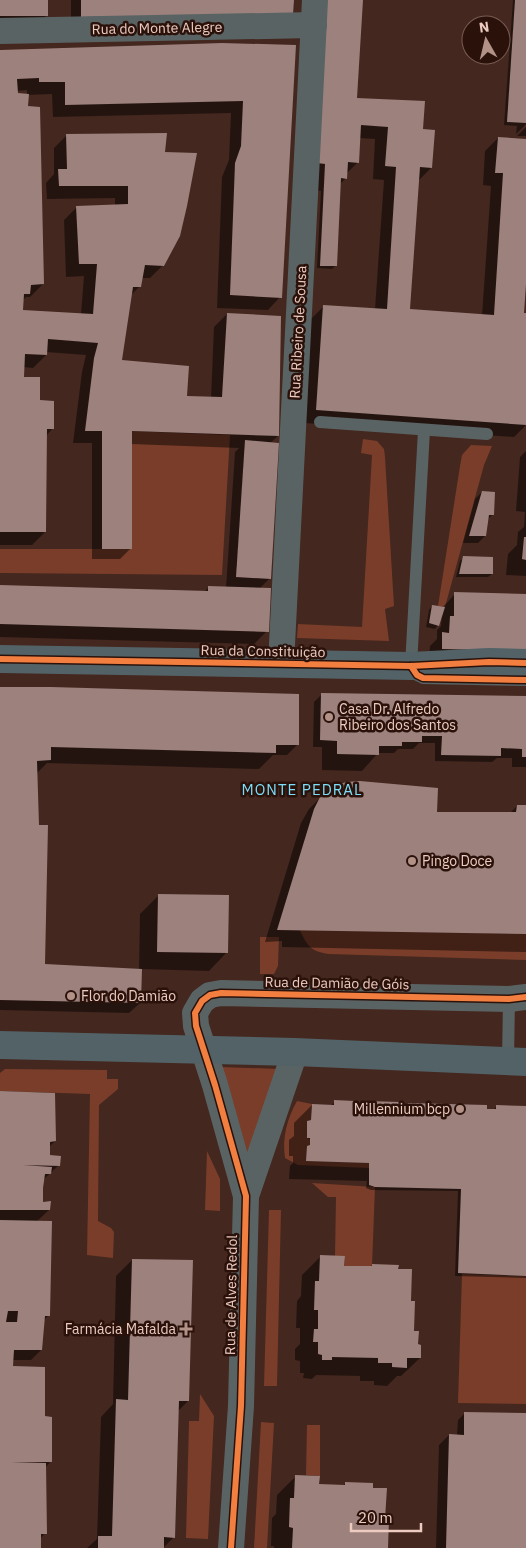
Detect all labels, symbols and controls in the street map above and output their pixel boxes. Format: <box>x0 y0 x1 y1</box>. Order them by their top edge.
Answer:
north arrow <box>461 15 511 65</box>
street label: Rua do Monte Alegre <box>92 18 223 38</box>
text: N <box>478 18 490 37</box>
street label: Rua Ribeiro de Sousa <box>286 265 310 399</box>
street label: Rua da Constituição <box>200 641 326 661</box>
place label: Casa Dr. Alfredo Ribeiro dos Santos <box>339 700 456 734</box>
marker: Casa Dr. Alfredo Ribeiro dos Santos <box>323 711 335 723</box>
district label: MONTE PEDRAL <box>242 780 362 799</box>
place label: Pingo Doce <box>422 852 493 870</box>
marker: Pingo Doce <box>406 855 418 867</box>
street label: Rua de Damião de Góis <box>264 973 410 993</box>
place label: Flor do Damião <box>81 987 176 1005</box>
marker: Flor do Damião <box>65 990 77 1002</box>
place label: Millennium bcp <box>354 1100 450 1118</box>
marker: Millennium bcp <box>454 1103 466 1115</box>
street label: Rua de Alves Redol <box>221 1235 241 1355</box>
place label: Farmácia Mafalda <box>65 1320 177 1338</box>
marker: Farmácia Mafalda <box>180 1323 192 1335</box>
scale bar <box>351 1500 421 1532</box>
text: 20 m <box>358 1508 393 1527</box>

